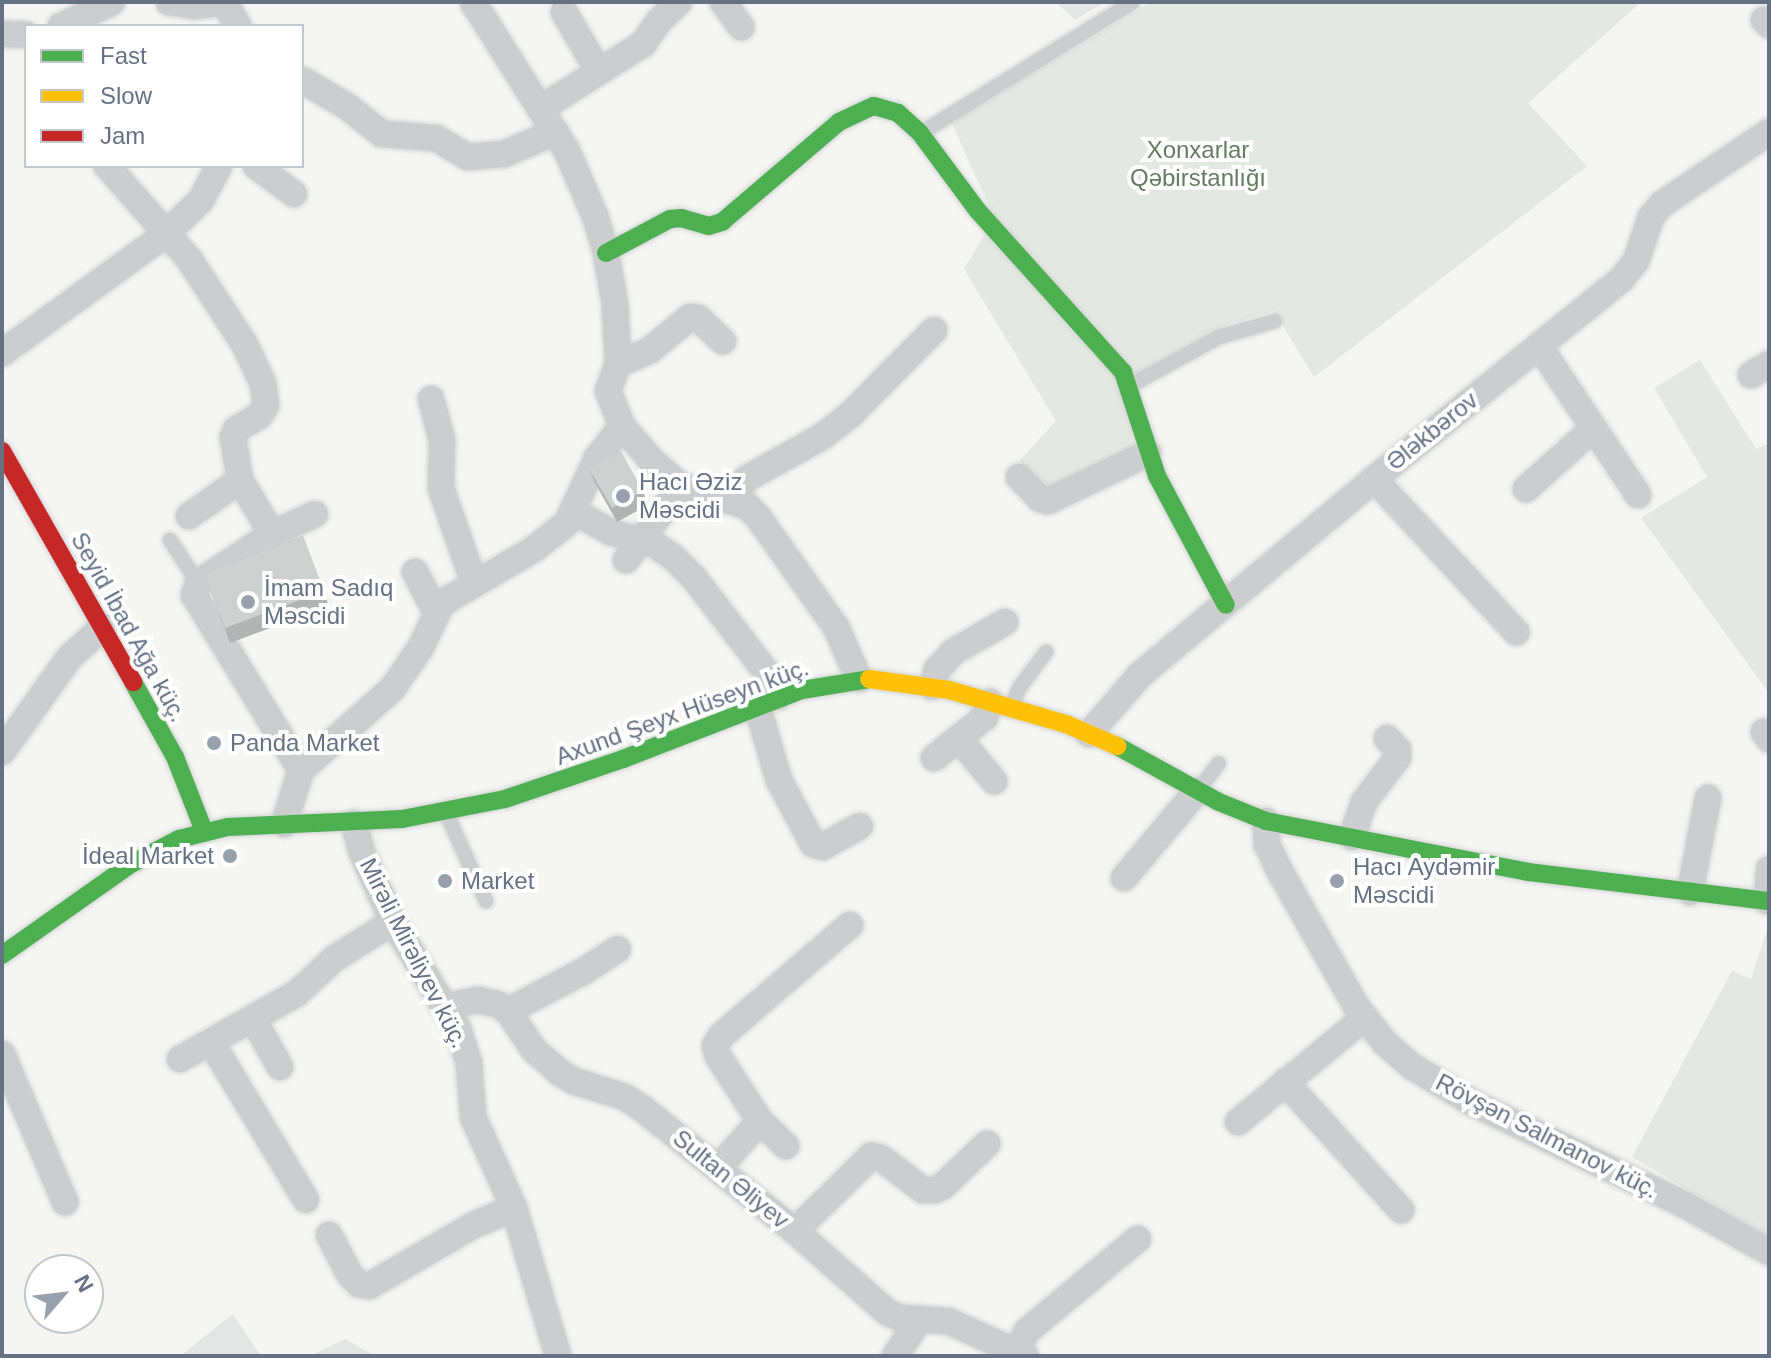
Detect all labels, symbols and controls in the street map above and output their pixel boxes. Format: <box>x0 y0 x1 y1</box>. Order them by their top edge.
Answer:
legend <box>24 24 304 168</box>
text: Fast <box>100 42 147 69</box>
text: Slow <box>100 82 152 109</box>
text: Jam <box>100 122 145 149</box>
park label: Xonxarlar Qəbirstanlığı <box>1130 136 1266 192</box>
street label: Ələkbərov <box>1381 386 1483 476</box>
place label: Hacı Əziz Məscidi <box>639 468 742 524</box>
marker: Hacı Əziz Məscidi <box>614 487 632 505</box>
street label: Seyid İbad Ağa küç. <box>65 527 193 727</box>
place label: İmam Sadıq Məscidi <box>264 574 393 630</box>
marker: İmam Sadıq Məscidi <box>239 593 257 611</box>
street label: Axund Şeyx Hüseyn küç. <box>552 653 812 771</box>
place label: Panda Market <box>230 729 379 757</box>
marker: Panda Market <box>205 734 223 752</box>
place label: İdeal Market <box>82 842 214 870</box>
marker: İdeal Market <box>221 847 239 865</box>
street label: Mirəli Mirəliyev küç. <box>354 853 474 1053</box>
place label: Hacı Aydəmir Məscidi <box>1353 853 1497 909</box>
place label: Market <box>461 867 534 895</box>
marker: Market <box>436 872 454 890</box>
marker: Hacı Aydəmir Məscidi <box>1328 872 1346 890</box>
street label: Rövşən Salmanov küç. <box>1431 1067 1663 1205</box>
street label: Sultan Əliyev <box>667 1124 795 1234</box>
north arrow <box>24 1254 104 1334</box>
text: N <box>69 1271 99 1296</box>

